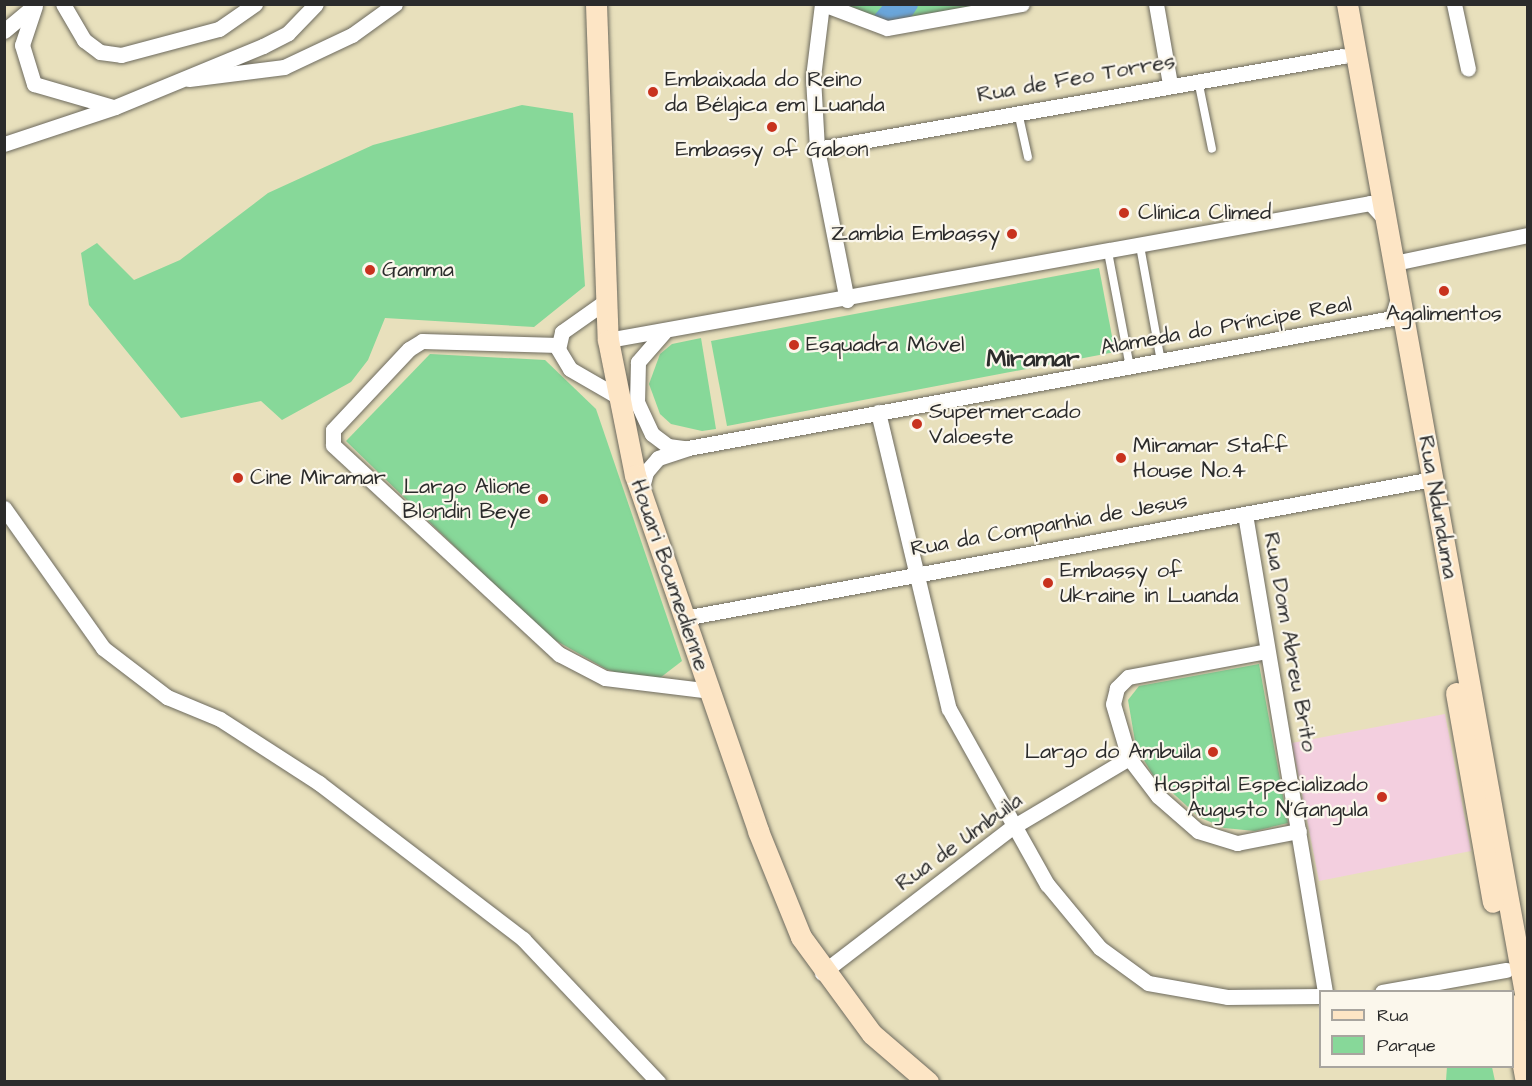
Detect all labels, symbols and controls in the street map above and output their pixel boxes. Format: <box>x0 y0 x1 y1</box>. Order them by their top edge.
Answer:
street label: Rua de Feo Torres <box>975 48 1177 108</box>
place label: Embaixada do Reino da Bélgica em Luanda <box>665 66 885 118</box>
marker: Embaixada do Reino da Bélgica em Luanda <box>646 85 660 99</box>
marker: Embassy of Gabon <box>765 120 779 134</box>
place label: Embassy of Gabon <box>675 137 869 163</box>
place label: Clínica Climed <box>1138 200 1271 226</box>
marker: Clínica Climed <box>1115 204 1133 222</box>
place label: Zambia Embassy <box>831 221 1000 247</box>
marker: Zambia Embassy <box>1005 227 1019 241</box>
place label: Gamma <box>382 257 454 283</box>
marker: Gamma <box>363 263 377 277</box>
marker: Agalimentos <box>1437 284 1451 298</box>
street label: Alameda do Príncipe Real <box>1098 291 1354 361</box>
place label: Agalimentos <box>1386 301 1502 327</box>
place label: Esquadra Móvel <box>806 332 964 358</box>
marker: Esquadra Móvel <box>787 338 801 352</box>
district label: Miramar <box>986 346 1080 374</box>
place label: Supermercado Valoeste <box>929 398 1081 450</box>
marker: Supermercado Valoeste <box>910 417 924 431</box>
place label: Miramar Staff House No.4 <box>1133 432 1287 484</box>
street label: Rua Ndunduma <box>1412 433 1464 581</box>
marker: Miramar Staff House No.4 <box>1114 451 1128 465</box>
place label: Cine Miramar <box>250 465 386 491</box>
marker: Cine Miramar <box>231 471 245 485</box>
place label: Largo Alione Blondin Beye <box>403 473 531 524</box>
street label: Houari Boumedienne <box>625 476 715 674</box>
street label: Rua da Companhia de Jesus <box>909 488 1189 562</box>
marker: Largo Alione Blondin Beye <box>536 492 550 506</box>
street label: Rua Dom Abreu Brito <box>1258 530 1322 754</box>
place label: Embassy of Ukraine in Luanda <box>1060 557 1238 608</box>
marker: Embassy of Ukraine in Luanda <box>1041 576 1055 590</box>
place label: Largo do Ambuila <box>1025 739 1201 765</box>
marker: Largo do Ambuila <box>1206 745 1220 759</box>
place label: Hospital Especializado Augusto N’Gangula <box>1154 771 1368 822</box>
street label: Rua de Umbuila <box>891 787 1027 897</box>
marker: Hospital Especializado Augusto N’Gangula <box>1373 788 1391 806</box>
legend <box>1319 990 1514 1068</box>
text: Rua <box>1377 1003 1408 1028</box>
text: Parque <box>1377 1033 1436 1058</box>

